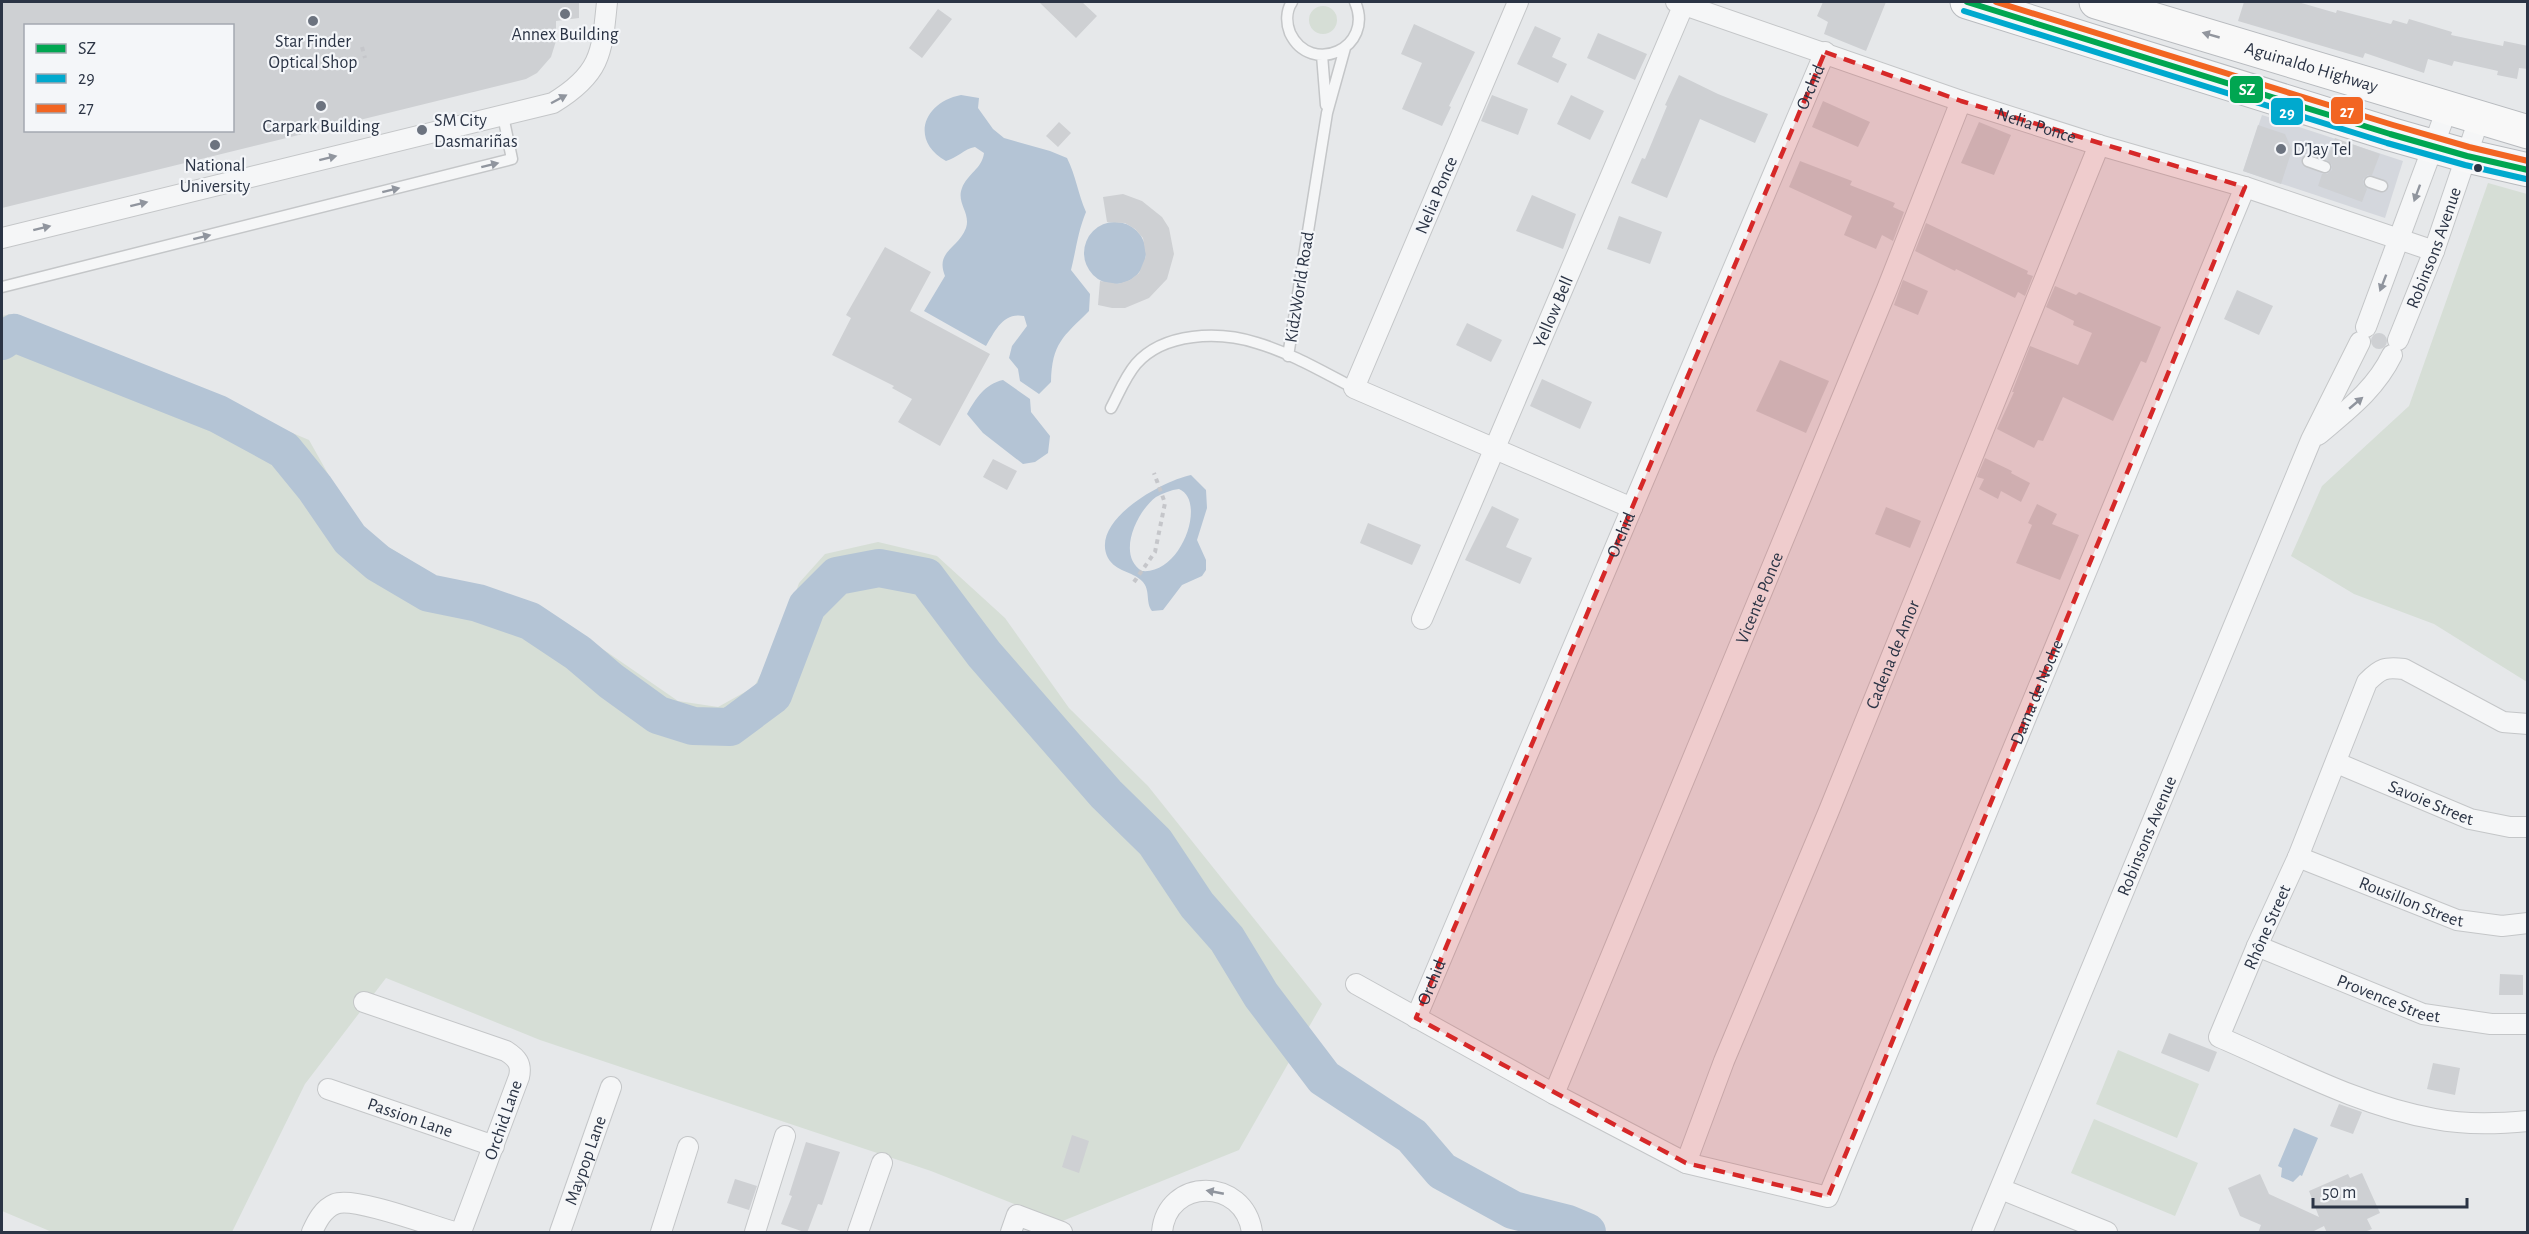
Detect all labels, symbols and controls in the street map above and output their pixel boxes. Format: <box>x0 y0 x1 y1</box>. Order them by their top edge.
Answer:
marker: Annex Building <box>558 7 572 21</box>
marker: Star Finder Optical Shop <box>306 14 320 28</box>
legend <box>24 24 234 132</box>
place label: Annex Building <box>511 26 619 44</box>
one-way arrow <box>2202 30 2220 39</box>
place label: Star Finder Optical Shop <box>269 33 357 72</box>
street label: Aguinaldo Highway <box>2242 39 2380 96</box>
text: SZ <box>78 40 96 58</box>
street label: Orchid <box>1794 62 1829 113</box>
text: 29 <box>78 70 95 88</box>
line badge: SZ <box>2229 75 2264 104</box>
text: SZ <box>2239 82 2256 98</box>
one-way arrow <box>551 94 568 104</box>
line badge: 27 <box>2330 96 2364 125</box>
line badge: 29 <box>2270 97 2304 126</box>
marker: Carpark Building <box>314 99 328 113</box>
text: 27 <box>78 100 94 118</box>
text: 27 <box>2340 104 2354 120</box>
street label: Nelia Ponce <box>1994 105 2078 147</box>
text: 29 <box>2279 105 2295 121</box>
place label: SM City Dasmariñas <box>434 112 518 151</box>
place label: Carpark Building <box>263 118 380 136</box>
marker: SM City Dasmariñas <box>415 123 429 137</box>
marker: National University <box>208 138 222 152</box>
place label: D'Jay Tel <box>2293 141 2352 159</box>
marker: D'Jay Tel <box>2274 142 2288 156</box>
one-way arrow <box>319 153 338 163</box>
street label: Nelia Ponce <box>1413 154 1461 237</box>
place label: National University <box>180 157 251 196</box>
one-way arrow <box>481 160 499 169</box>
unlabelled marker <box>2472 162 2484 174</box>
one-way arrow <box>381 184 400 194</box>
one-way arrow <box>2411 184 2421 202</box>
street label: Robinsons Avenue <box>2404 185 2465 311</box>
one-way arrow <box>130 199 148 209</box>
one-way arrow <box>33 222 51 232</box>
street label: KidzWorld Road <box>1282 230 1318 344</box>
one-way arrow <box>192 231 211 241</box>
street label: Yellow Bell <box>1531 274 1577 351</box>
one-way arrow <box>2378 274 2387 292</box>
one-way arrow <box>2348 397 2363 410</box>
street label: Orchid <box>1604 510 1639 560</box>
street label: Vicente Ponce <box>1733 550 1787 647</box>
street label: Cadena de Amor <box>1863 598 1923 712</box>
street label: Dama de Noche <box>2008 637 2067 747</box>
street label: Robinsons Avenue <box>2115 774 2180 899</box>
street label: Savoie Street <box>2385 778 2475 829</box>
street label: Rousillon Street <box>2356 874 2465 931</box>
street label: Rhône Street <box>2241 882 2295 973</box>
street label: Orchid <box>1415 957 1450 1008</box>
street label: Provence Street <box>2334 972 2441 1026</box>
street label: Orchid Lane <box>482 1078 526 1163</box>
street label: Passion Lane <box>365 1095 455 1141</box>
street label: Maypop Lane <box>562 1114 610 1208</box>
scale bar <box>2313 1171 2468 1209</box>
text: 50 m <box>2322 1184 2356 1202</box>
one-way arrow <box>1205 1187 1224 1196</box>

